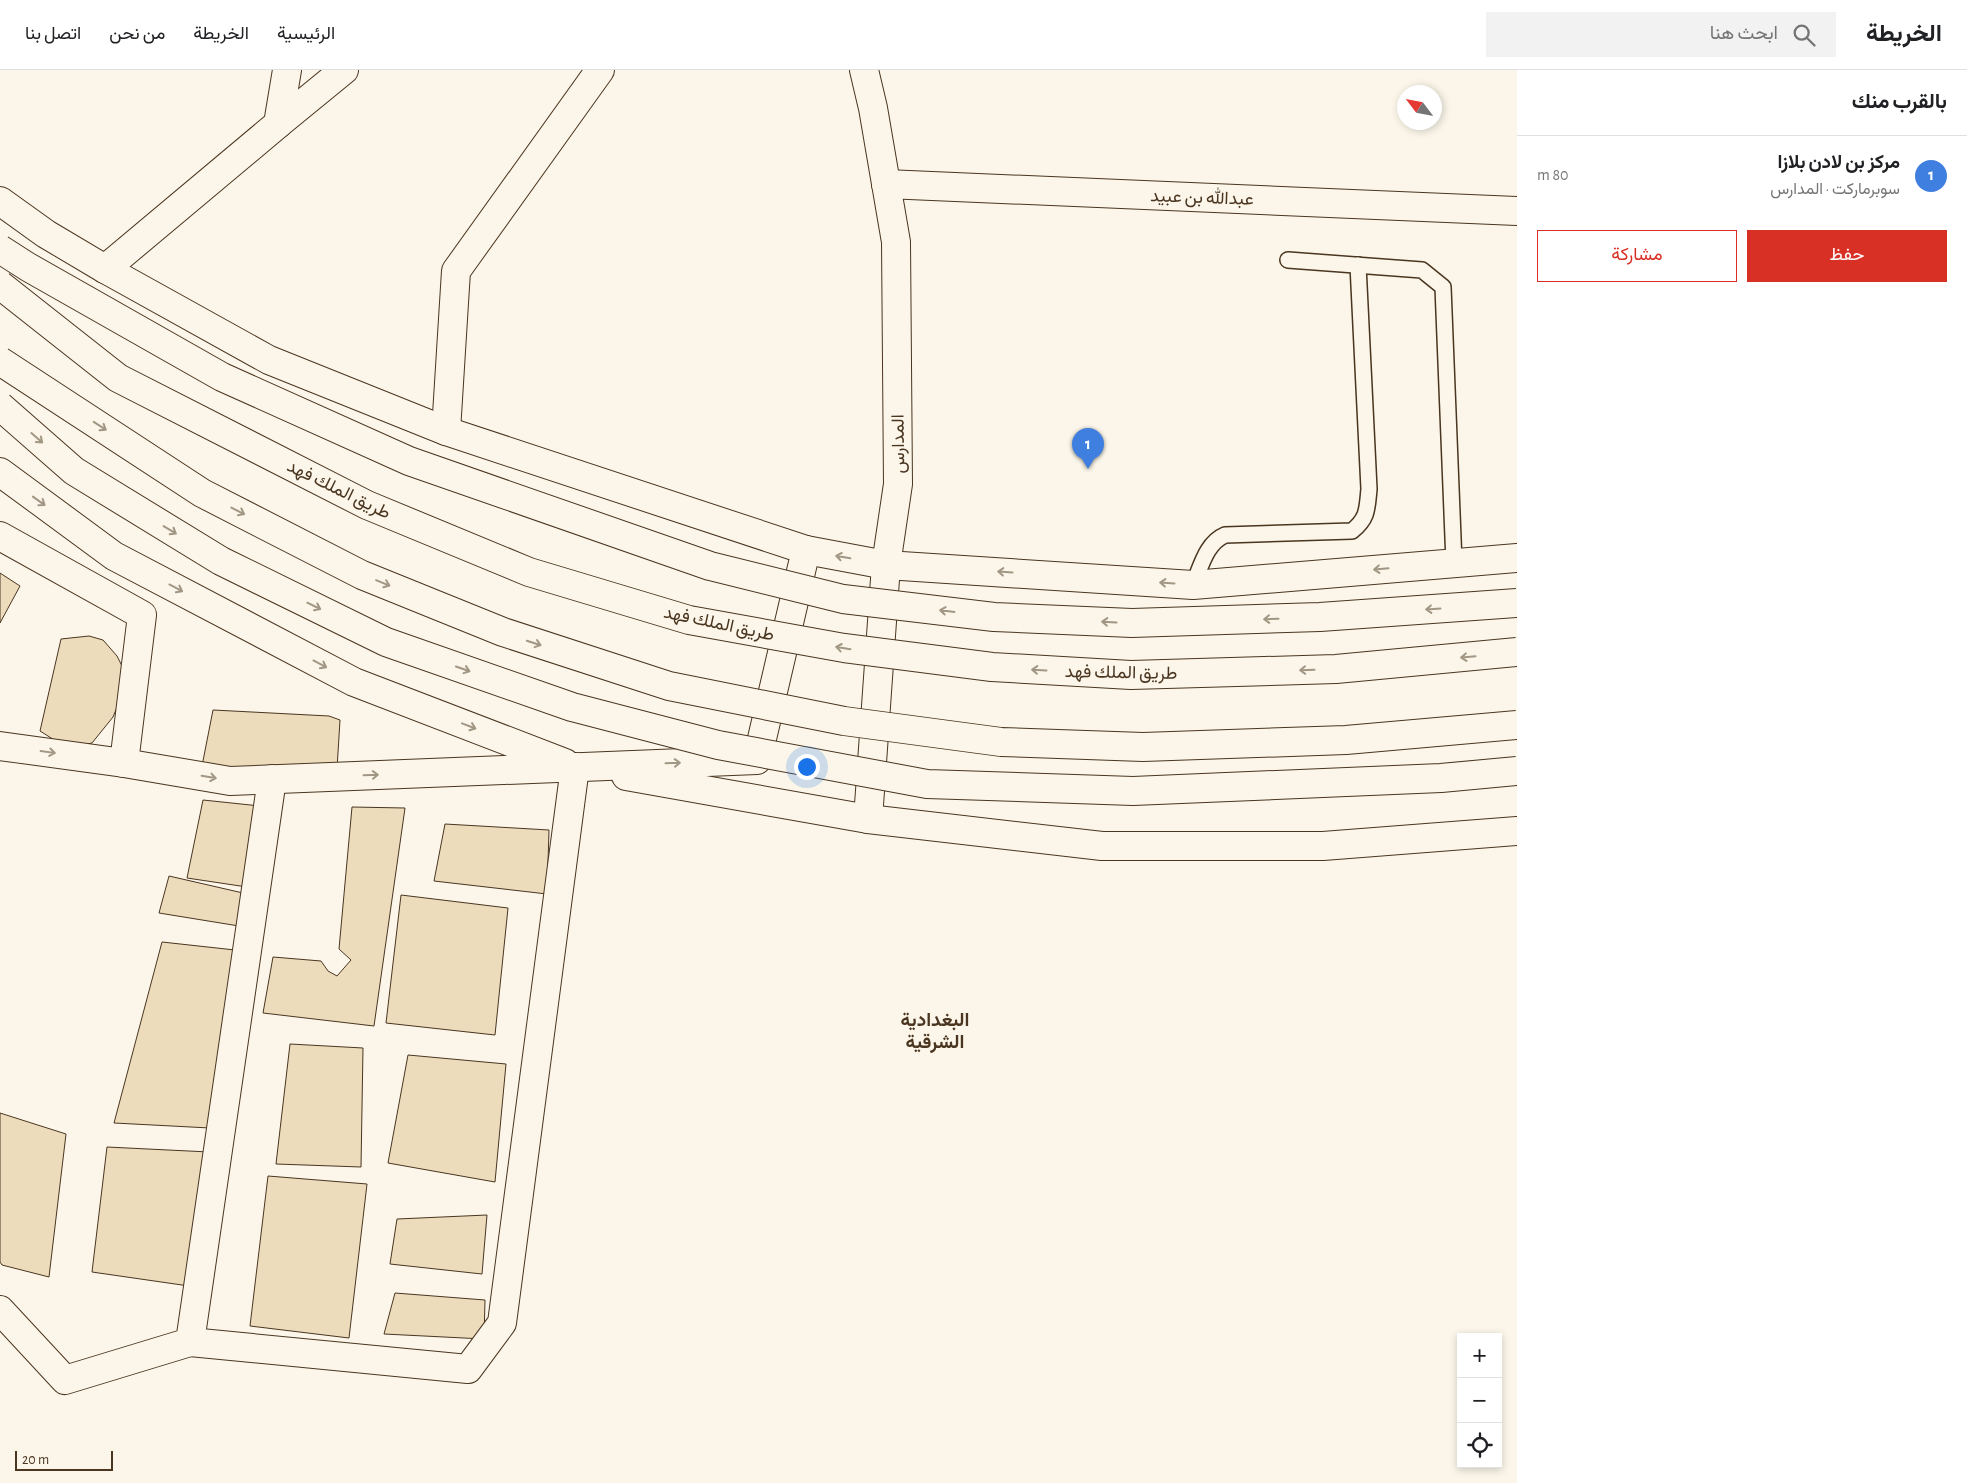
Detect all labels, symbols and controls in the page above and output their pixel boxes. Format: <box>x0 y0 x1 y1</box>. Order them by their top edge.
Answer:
search box <box>1486 12 1836 57</box>
icon: search <box>1790 21 1818 49</box>
text: الخريطة <box>1866 22 1942 46</box>
text: ابحث هنا <box>1710 24 1778 43</box>
text: اتصل بنا <box>25 25 81 43</box>
text: من نحن <box>109 25 165 43</box>
text: الخريطة <box>193 25 249 43</box>
text: الرئيسية <box>277 25 335 43</box>
north arrow <box>1397 85 1442 130</box>
text: بالقرب منك <box>1852 91 1947 112</box>
text: مركز بن لادن بلازا <box>1778 153 1900 172</box>
text: 80 m <box>1537 167 1569 183</box>
text: 1 <box>1928 167 1934 183</box>
text: سوبرماركت · المدارس <box>1770 181 1900 197</box>
street label: عبدالله بن عبيد <box>1150 184 1254 210</box>
button: مشاركة <box>1537 230 1737 282</box>
button: حفظ <box>1747 230 1947 282</box>
street label: المدارس <box>889 414 910 474</box>
one-way arrow <box>92 421 106 431</box>
pin: 1 <box>1072 428 1104 469</box>
one-way arrow <box>30 433 43 444</box>
street label: طريق الملك فهد <box>284 457 393 524</box>
one-way arrow <box>32 496 46 506</box>
one-way arrow <box>230 507 245 516</box>
one-way arrow <box>163 525 177 535</box>
one-way arrow <box>836 551 852 561</box>
one-way arrow <box>1373 565 1389 574</box>
one-way arrow <box>997 568 1013 577</box>
one-way arrow <box>1159 578 1175 587</box>
one-way arrow <box>375 579 390 589</box>
one-way arrow <box>168 584 183 593</box>
one-way arrow <box>306 602 321 612</box>
street label: طريق الملك فهد <box>662 603 776 645</box>
one-way arrow <box>1426 605 1442 614</box>
one-way arrow <box>939 606 955 616</box>
one-way arrow <box>1264 614 1280 624</box>
one-way arrow <box>1101 618 1117 627</box>
one-way arrow <box>526 638 542 648</box>
one-way arrow <box>835 642 851 652</box>
one-way arrow <box>1461 652 1477 662</box>
one-way arrow <box>312 660 327 669</box>
street label: طريق الملك فهد <box>1064 663 1177 684</box>
one-way arrow <box>455 665 470 674</box>
one-way arrow <box>1032 665 1048 674</box>
one-way arrow <box>1299 665 1315 675</box>
one-way arrow <box>462 723 477 732</box>
one-way arrow <box>40 748 56 758</box>
your location <box>794 754 820 780</box>
one-way arrow <box>665 759 681 768</box>
one-way arrow <box>363 771 379 780</box>
one-way arrow <box>200 773 216 783</box>
district label: البغدادية الشرقية <box>901 1011 970 1054</box>
map controls <box>1457 1333 1502 1468</box>
button: + <box>1457 1333 1502 1378</box>
button: − <box>1457 1378 1502 1423</box>
button: locate <box>1457 1423 1502 1468</box>
scale bar <box>15 1448 112 1471</box>
text: 20 m <box>22 1453 49 1467</box>

